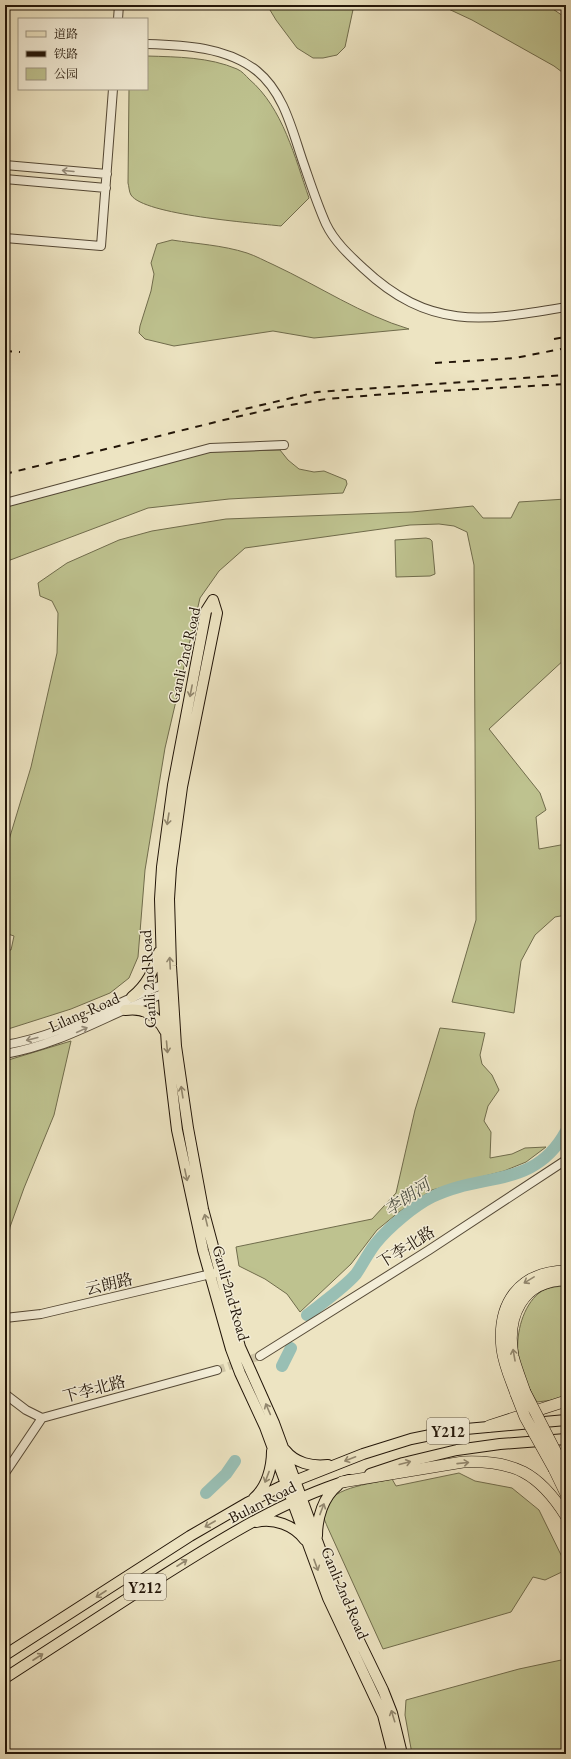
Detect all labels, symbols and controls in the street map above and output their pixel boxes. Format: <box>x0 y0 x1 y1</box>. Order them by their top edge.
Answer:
legend <box>18 18 148 90</box>
text: 道路 <box>54 26 78 42</box>
text: 铁路 <box>54 46 78 62</box>
text: 公园 <box>54 66 78 82</box>
one-way arrow <box>62 167 75 174</box>
street label: Ganli 2nd Road <box>163 604 205 705</box>
one-way arrow <box>186 685 194 698</box>
one-way arrow <box>163 812 171 825</box>
street label: Ganli 2nd Road <box>135 928 161 1029</box>
one-way arrow <box>167 957 174 970</box>
street label: Lilang Road <box>45 987 124 1037</box>
one-way arrow <box>76 1026 88 1033</box>
one-way arrow <box>26 1036 39 1043</box>
one-way arrow <box>163 1040 170 1053</box>
one-way arrow <box>178 1086 186 1099</box>
one-way arrow <box>183 1168 191 1181</box>
water label: 李朗河 <box>380 1172 437 1220</box>
one-way arrow <box>201 1214 209 1227</box>
street label: 下李北路 <box>373 1221 439 1273</box>
street label: Ganli 2nd Road <box>207 1243 255 1344</box>
street label: 云朗路 <box>83 1268 135 1300</box>
one-way arrow <box>524 1276 535 1284</box>
one-way arrow <box>509 1348 517 1361</box>
street label: 下李北路 <box>60 1371 128 1407</box>
one-way arrow <box>263 1404 271 1416</box>
road number: Y212 <box>427 1418 469 1444</box>
one-way arrow <box>344 1456 356 1463</box>
one-way arrow <box>398 1459 411 1466</box>
one-way arrow <box>456 1459 469 1466</box>
one-way arrow <box>262 1470 270 1482</box>
street label: Bulan Road <box>225 1476 300 1528</box>
one-way arrow <box>319 1503 327 1515</box>
one-way arrow <box>204 1521 216 1529</box>
street label: Ganli 2nd Road <box>316 1544 374 1643</box>
one-way arrow <box>312 1558 320 1570</box>
one-way arrow <box>177 1559 188 1568</box>
road number: Y212 <box>124 1574 166 1600</box>
one-way arrow <box>95 1590 106 1598</box>
one-way arrow <box>32 1652 44 1660</box>
one-way arrow <box>389 1710 396 1723</box>

